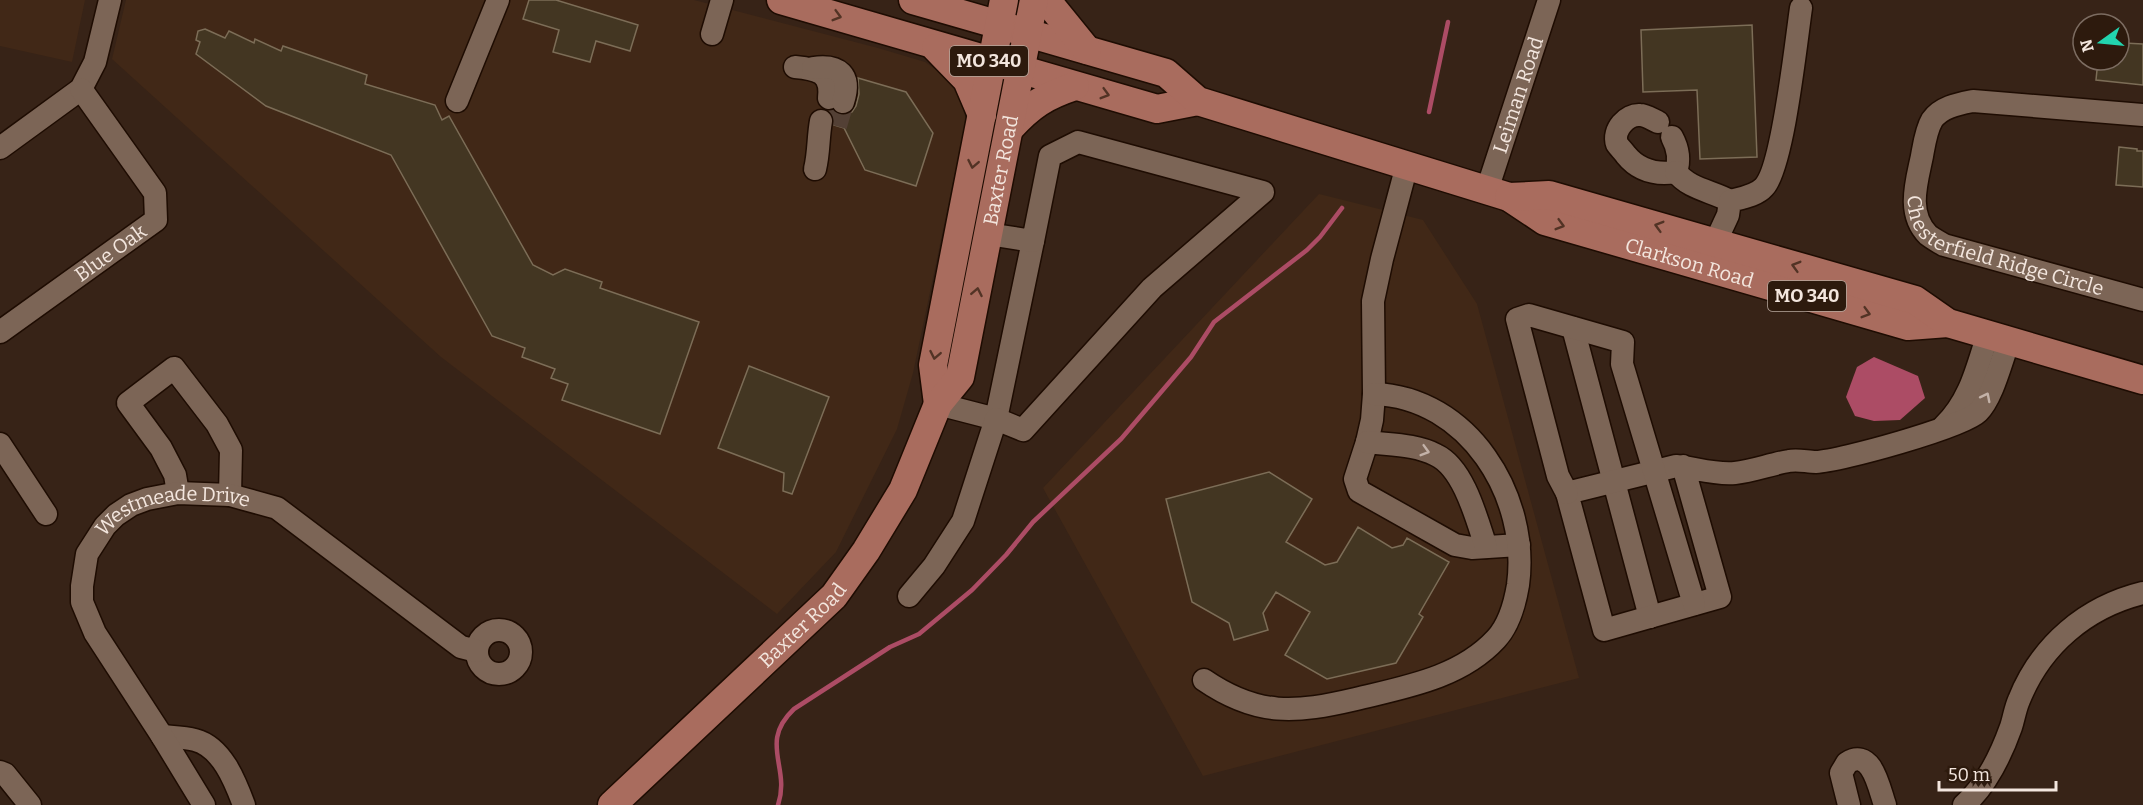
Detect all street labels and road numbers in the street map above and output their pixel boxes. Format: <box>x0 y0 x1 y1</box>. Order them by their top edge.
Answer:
street label: Leiman Road <box>1488 33 1548 156</box>
road number: MO 340 <box>950 46 1028 76</box>
street label: Baxter Road <box>978 113 1023 227</box>
street label: Chesterfield Ridge Circle <box>1903 195 2107 301</box>
street label: Blue Oak <box>70 218 152 286</box>
street label: Clarkson Road <box>1622 233 1757 293</box>
road number: MO 340 <box>1768 281 1846 311</box>
street label: Westmeade Drive <box>90 481 253 541</box>
street label: Baxter Road <box>754 578 851 673</box>

